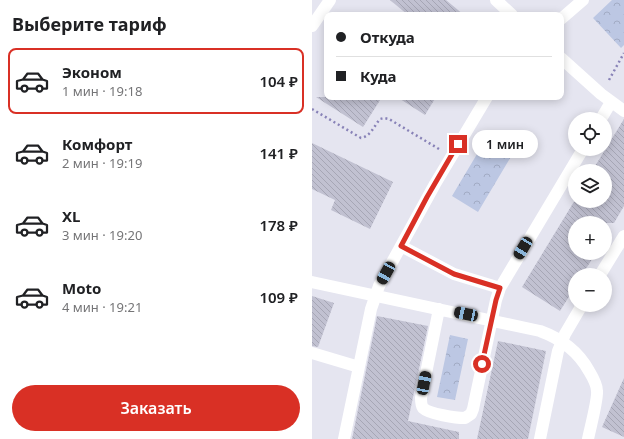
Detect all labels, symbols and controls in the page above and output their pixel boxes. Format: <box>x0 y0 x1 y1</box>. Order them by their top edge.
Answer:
text: Выберите тариф <box>12 12 167 36</box>
text: Откуда <box>360 27 415 47</box>
text: Эконом <box>62 62 122 82</box>
icon: car <box>14 63 50 99</box>
text: Куда <box>360 66 397 86</box>
text: 104 ₽ <box>259 71 298 91</box>
text: 1 мин · 19:18 <box>62 82 142 100</box>
map controls <box>568 112 612 312</box>
button: locate <box>568 112 612 156</box>
callout: 1 мин <box>472 130 538 158</box>
text: Комфорт <box>62 134 132 154</box>
icon: car <box>14 135 50 171</box>
route end <box>449 135 467 153</box>
text: 1 мин <box>486 135 524 153</box>
text: 141 ₽ <box>259 143 298 163</box>
text: 2 мин · 19:19 <box>62 154 142 172</box>
button: layers <box>568 164 612 208</box>
text: XL <box>62 206 80 226</box>
icon: car <box>14 207 50 243</box>
text: 178 ₽ <box>259 215 298 235</box>
button: + <box>568 216 612 260</box>
text: 3 мин · 19:20 <box>62 226 142 244</box>
car <box>512 235 534 261</box>
car <box>375 260 397 286</box>
button: − <box>568 268 612 312</box>
text: Moto <box>62 278 101 298</box>
icon: car <box>14 279 50 315</box>
text: 109 ₽ <box>259 287 298 307</box>
text: 4 мин · 19:21 <box>62 298 142 316</box>
car <box>453 306 479 322</box>
route start <box>473 355 491 373</box>
car <box>416 370 432 396</box>
button: Заказать <box>12 385 300 431</box>

